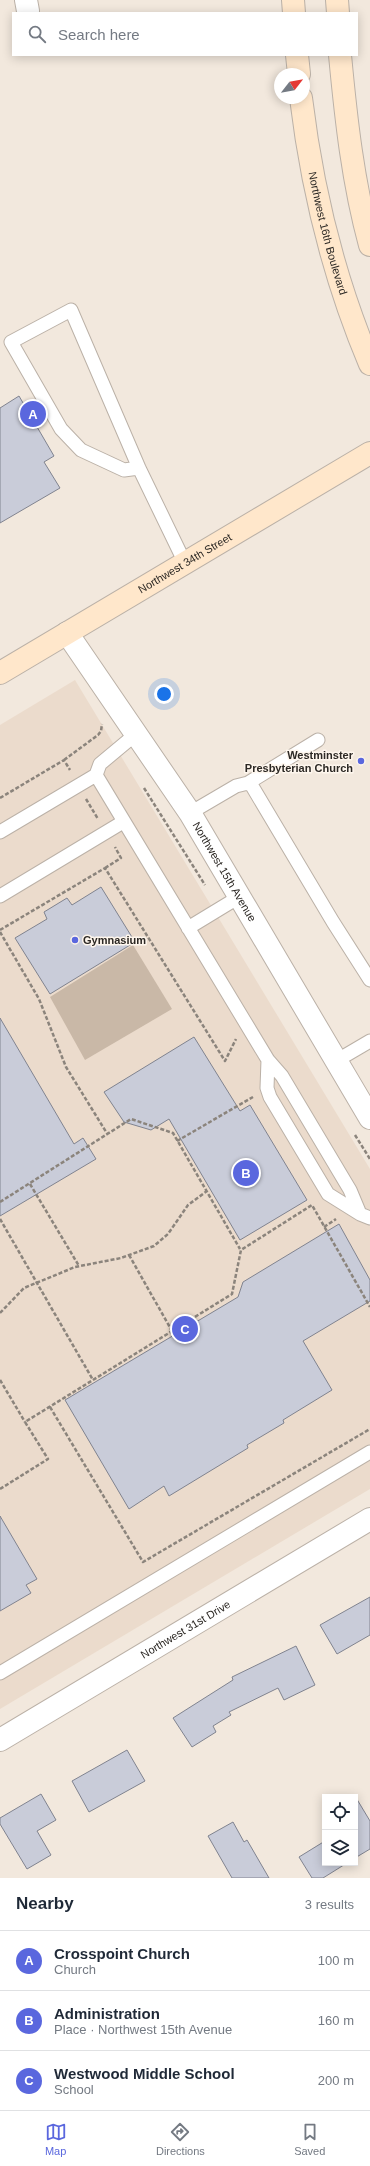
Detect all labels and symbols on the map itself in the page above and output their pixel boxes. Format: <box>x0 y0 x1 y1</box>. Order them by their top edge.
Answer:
north arrow <box>274 68 310 104</box>
street label: Northwest 16th Boulevard <box>307 171 350 296</box>
pin: A <box>20 399 46 429</box>
street label: Northwest 34th Street <box>136 531 234 595</box>
your location <box>154 684 174 704</box>
place label: Westminster Presbyterian Church <box>245 749 354 774</box>
marker: Westminster Presbyterian Church <box>356 756 366 766</box>
street label: Northwest 15th Avenue <box>191 820 259 924</box>
place label: Gymnasium <box>83 934 146 946</box>
marker: Gymnasium <box>70 935 80 945</box>
pin: B <box>233 1158 259 1188</box>
pin: C <box>172 1314 198 1344</box>
street label: Northwest 31st Drive <box>138 1598 232 1661</box>

